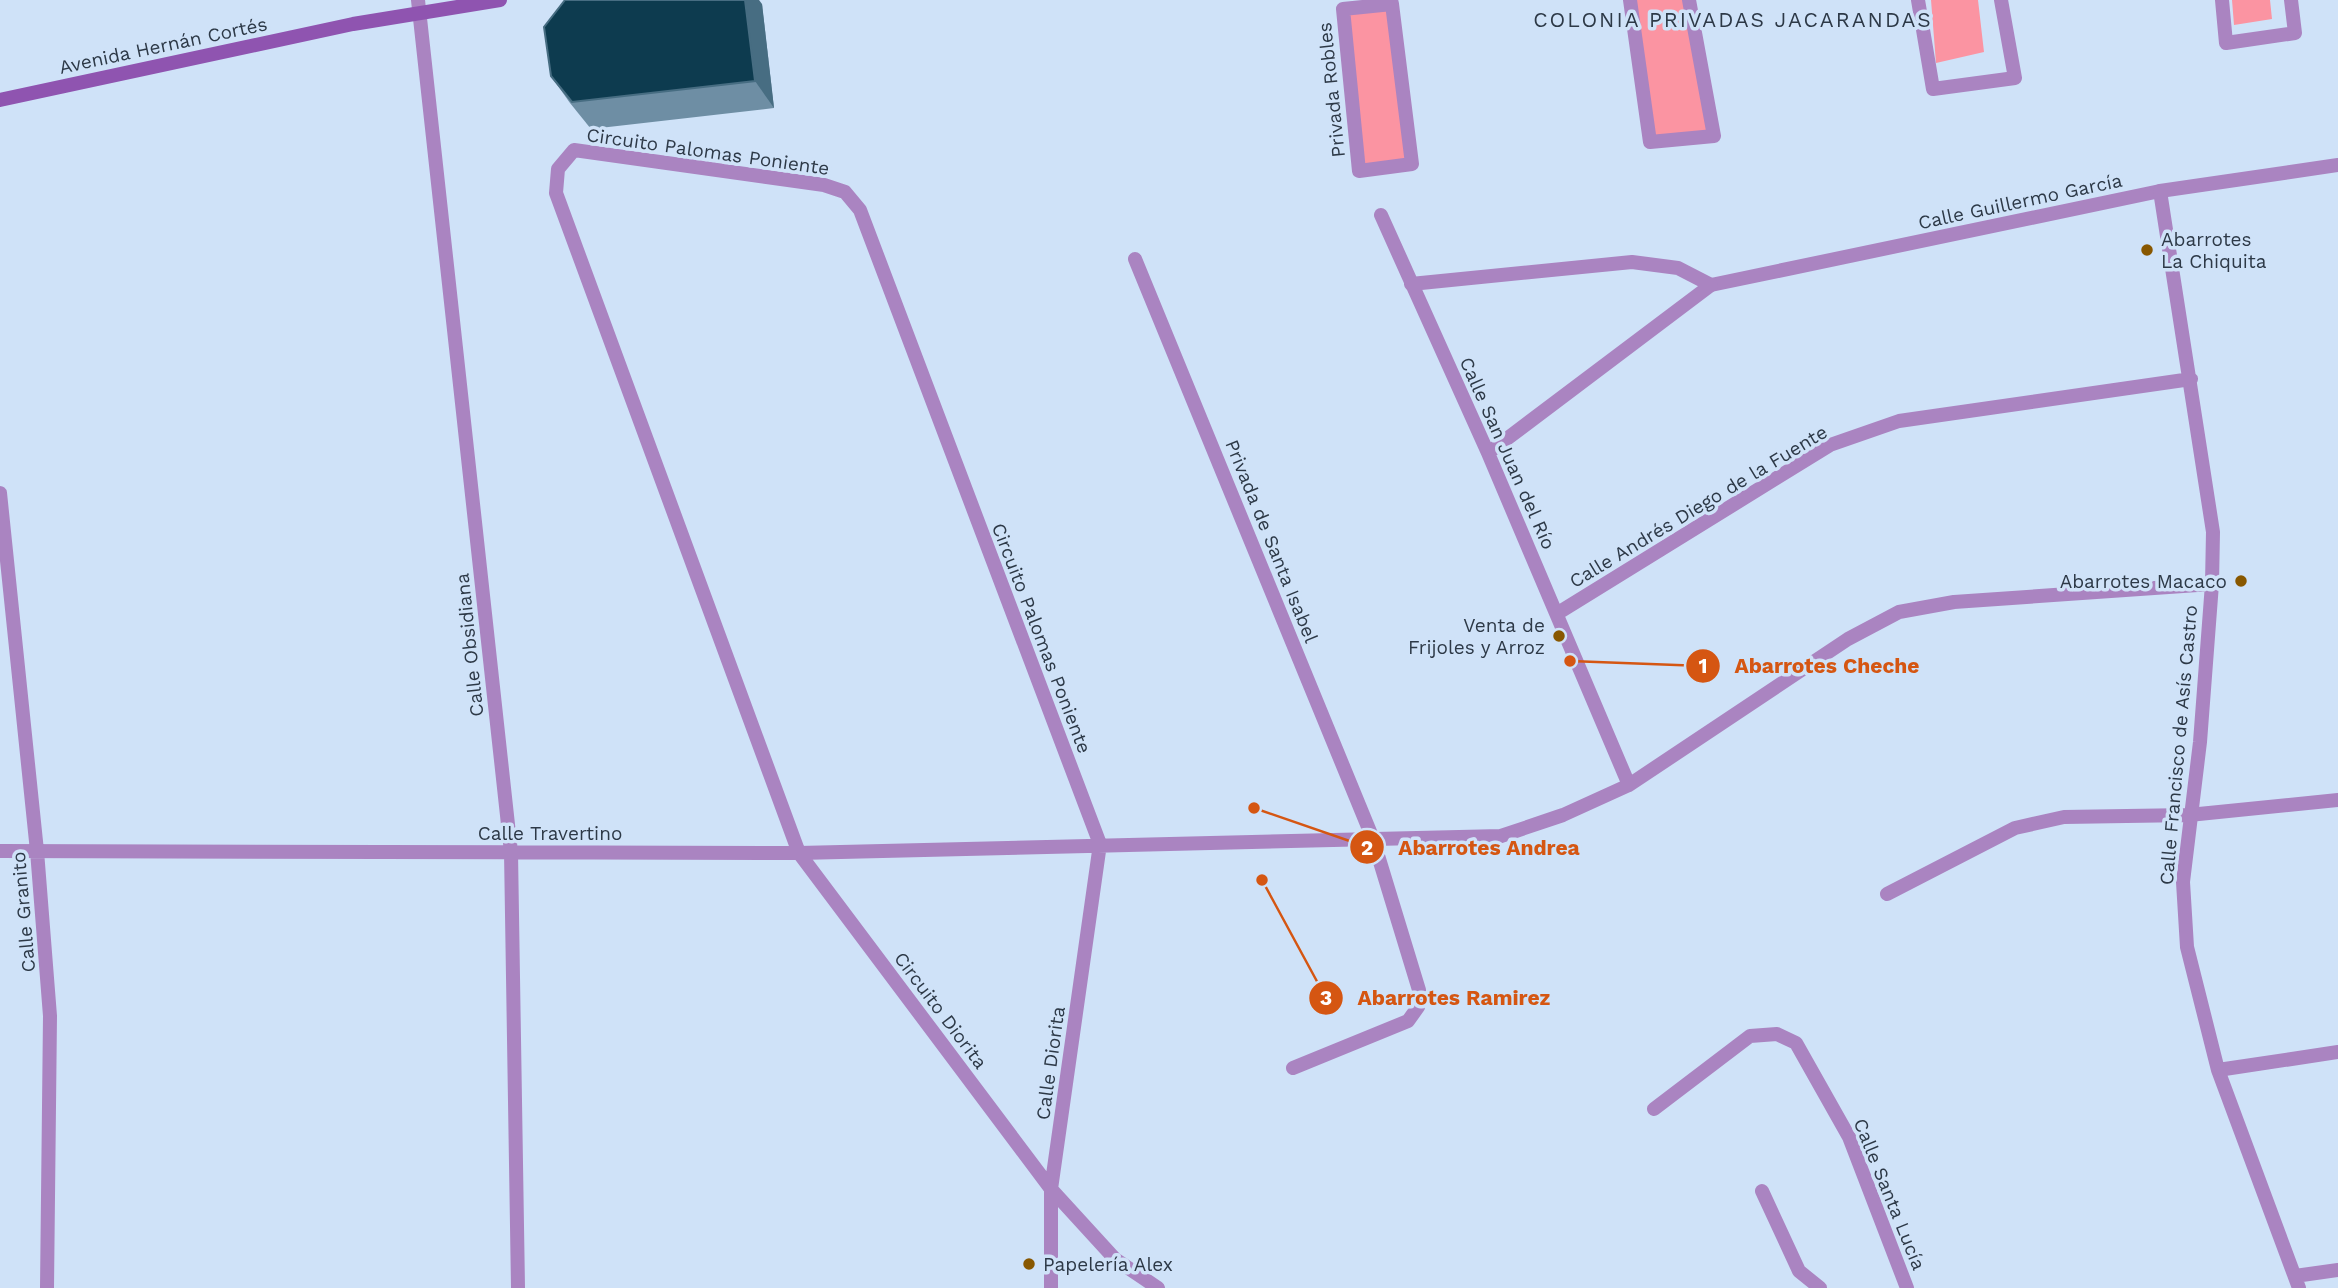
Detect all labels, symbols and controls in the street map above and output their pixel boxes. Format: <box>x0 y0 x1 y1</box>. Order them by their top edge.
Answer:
district label: COLONIA PRIVADAS JACARANDAS <box>1533 7 1933 32</box>
street label: Avenida Hernán Cortés <box>57 12 269 79</box>
street label: Privada Robles <box>1313 21 1350 159</box>
street label: Circuito Palomas Poniente <box>585 123 831 180</box>
street label: Calle Guillermo García <box>1916 169 2125 234</box>
place label: Abarrotes La Chiquita <box>2161 228 2267 273</box>
marker: Abarrotes La Chiquita <box>2139 242 2155 258</box>
street label: Calle San Juan del Río <box>1455 353 1560 553</box>
street label: Calle Andrés Diego de la Fuente <box>1565 420 1831 593</box>
street label: Privada de Santa Isabel <box>1220 436 1323 646</box>
street label: Circuito Palomas Poniente <box>987 520 1096 757</box>
place label: Abarrotes Macaco <box>2060 570 2227 593</box>
street label: Calle Obsidiana <box>450 572 488 718</box>
marker: Abarrotes Macaco <box>2233 573 2249 589</box>
street label: Calle Francisco de Asís Castro <box>2155 604 2202 886</box>
place label: Venta de Frijoles y Arroz <box>1408 614 1545 659</box>
marker: Venta de Frijoles y Arroz <box>1551 628 1567 644</box>
callout: Abarrotes Cheche <box>1686 645 1934 687</box>
text: 1 <box>1698 653 1708 678</box>
text: Abarrotes Cheche <box>1735 653 1919 678</box>
street label: Calle Travertino <box>478 822 622 845</box>
callout: Abarrotes Andrea <box>1349 826 1594 868</box>
text: 2 <box>1361 835 1373 860</box>
text: Abarrotes Andrea <box>1398 835 1581 860</box>
street label: Calle Granito <box>7 851 40 973</box>
street label: Circuito Diorita <box>889 947 992 1073</box>
callout: Abarrotes Ramirez <box>1308 977 1564 1019</box>
text: 3 <box>1320 985 1332 1010</box>
text: Abarrotes Ramirez <box>1358 985 1551 1010</box>
street label: Calle Diorita <box>1031 1005 1070 1121</box>
street label: Calle Santa Lucía <box>1849 1115 1931 1274</box>
place label: Papelería Alex <box>1043 1253 1173 1276</box>
marker: Papelería Alex <box>1021 1256 1037 1272</box>

